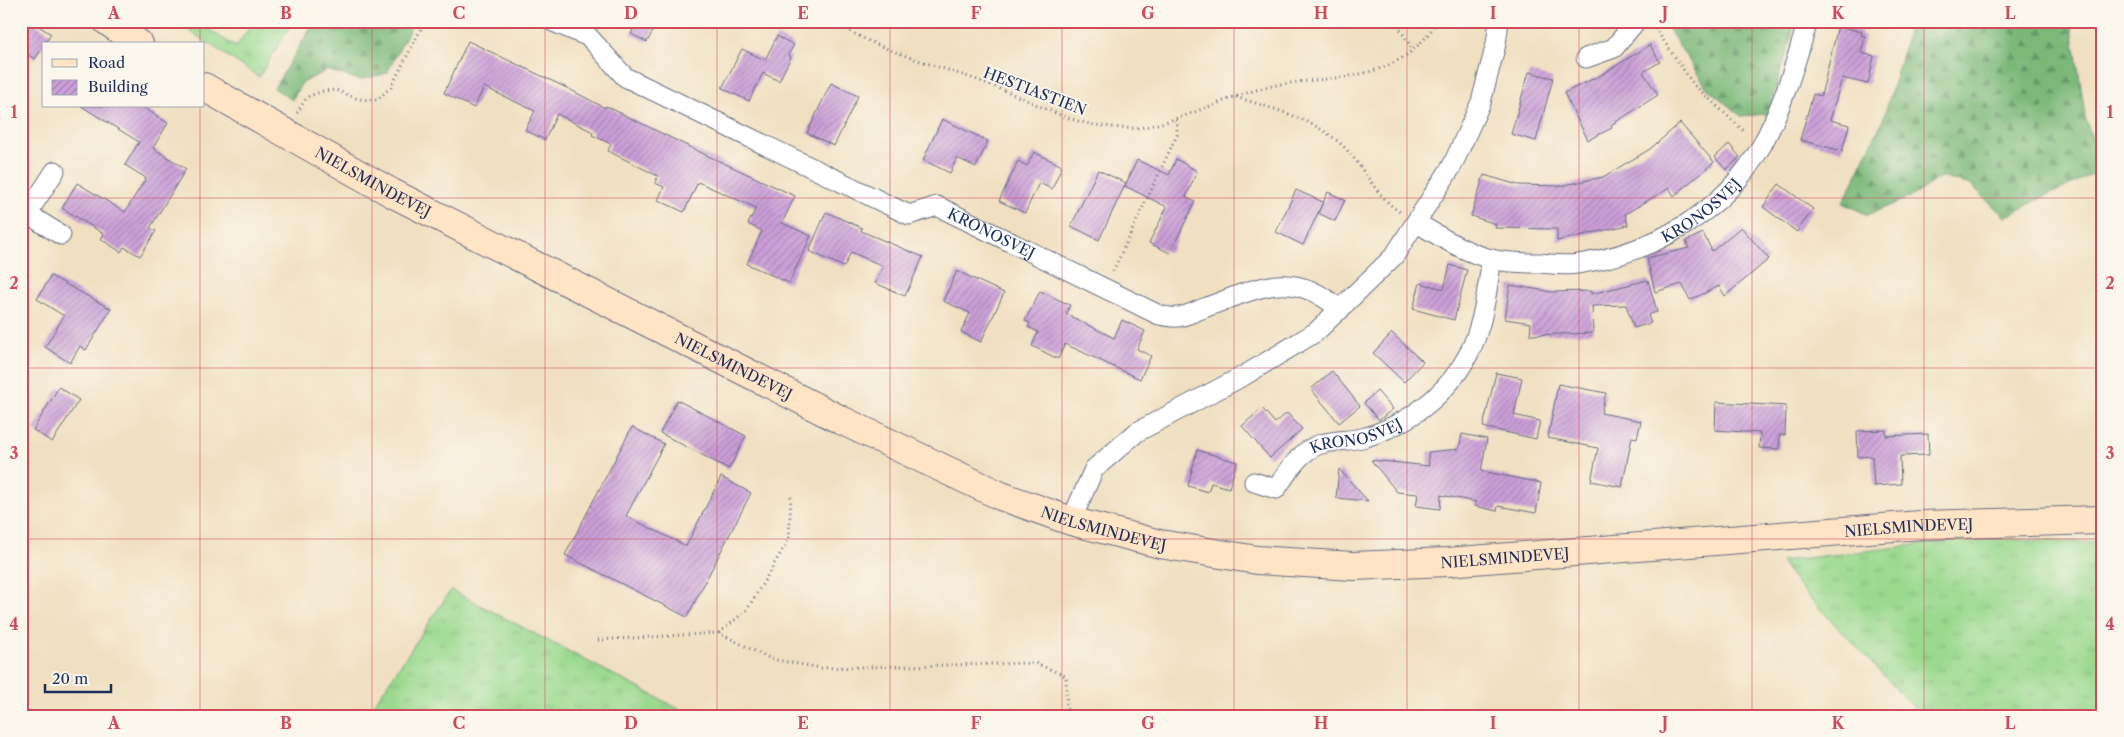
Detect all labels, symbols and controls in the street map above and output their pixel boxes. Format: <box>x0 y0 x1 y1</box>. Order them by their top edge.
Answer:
text: A <box>107 3 121 23</box>
text: B <box>280 3 292 23</box>
text: C <box>453 3 465 23</box>
text: D <box>624 3 638 23</box>
text: E <box>797 3 809 23</box>
text: F <box>971 3 982 23</box>
text: G <box>1141 3 1155 23</box>
text: H <box>1314 3 1328 23</box>
text: I <box>1490 3 1497 23</box>
text: J <box>1659 3 1668 23</box>
text: K <box>1832 3 1846 23</box>
text: L <box>2004 3 2016 23</box>
legend <box>42 42 205 108</box>
text: Road <box>88 53 125 72</box>
street label: HESTIASTIEN <box>981 63 1089 119</box>
text: Building <box>88 77 148 96</box>
text: 1 <box>10 102 18 122</box>
text: 1 <box>2106 102 2114 122</box>
street label: NIELSMINDEVEJ <box>312 142 435 221</box>
street label: KRONOSVEJ <box>1658 174 1744 246</box>
street label: KRONOSVEJ <box>945 203 1038 262</box>
text: 2 <box>9 273 19 293</box>
text: 2 <box>2105 273 2115 293</box>
street label: NIELSMINDEVEJ <box>672 328 796 404</box>
street label: KRONOSVEJ <box>1306 414 1405 457</box>
text: 3 <box>9 443 19 463</box>
text: 3 <box>2105 443 2115 463</box>
street label: NIELSMINDEVEJ <box>1039 502 1168 554</box>
street label: NIELSMINDEVEJ <box>1843 514 1974 540</box>
street label: NIELSMINDEVEJ <box>1440 543 1570 572</box>
text: 4 <box>9 614 19 634</box>
text: 4 <box>2105 614 2115 634</box>
scale bar <box>45 662 111 694</box>
text: 20 m <box>52 669 88 688</box>
text: A <box>107 713 121 733</box>
text: B <box>280 713 292 733</box>
text: C <box>453 713 465 733</box>
text: D <box>624 713 638 733</box>
text: E <box>797 713 809 733</box>
text: F <box>971 713 982 733</box>
text: G <box>1141 713 1155 733</box>
text: H <box>1314 713 1328 733</box>
text: I <box>1490 713 1497 733</box>
text: J <box>1659 713 1668 733</box>
text: K <box>1832 713 1846 733</box>
text: L <box>2004 713 2016 733</box>

